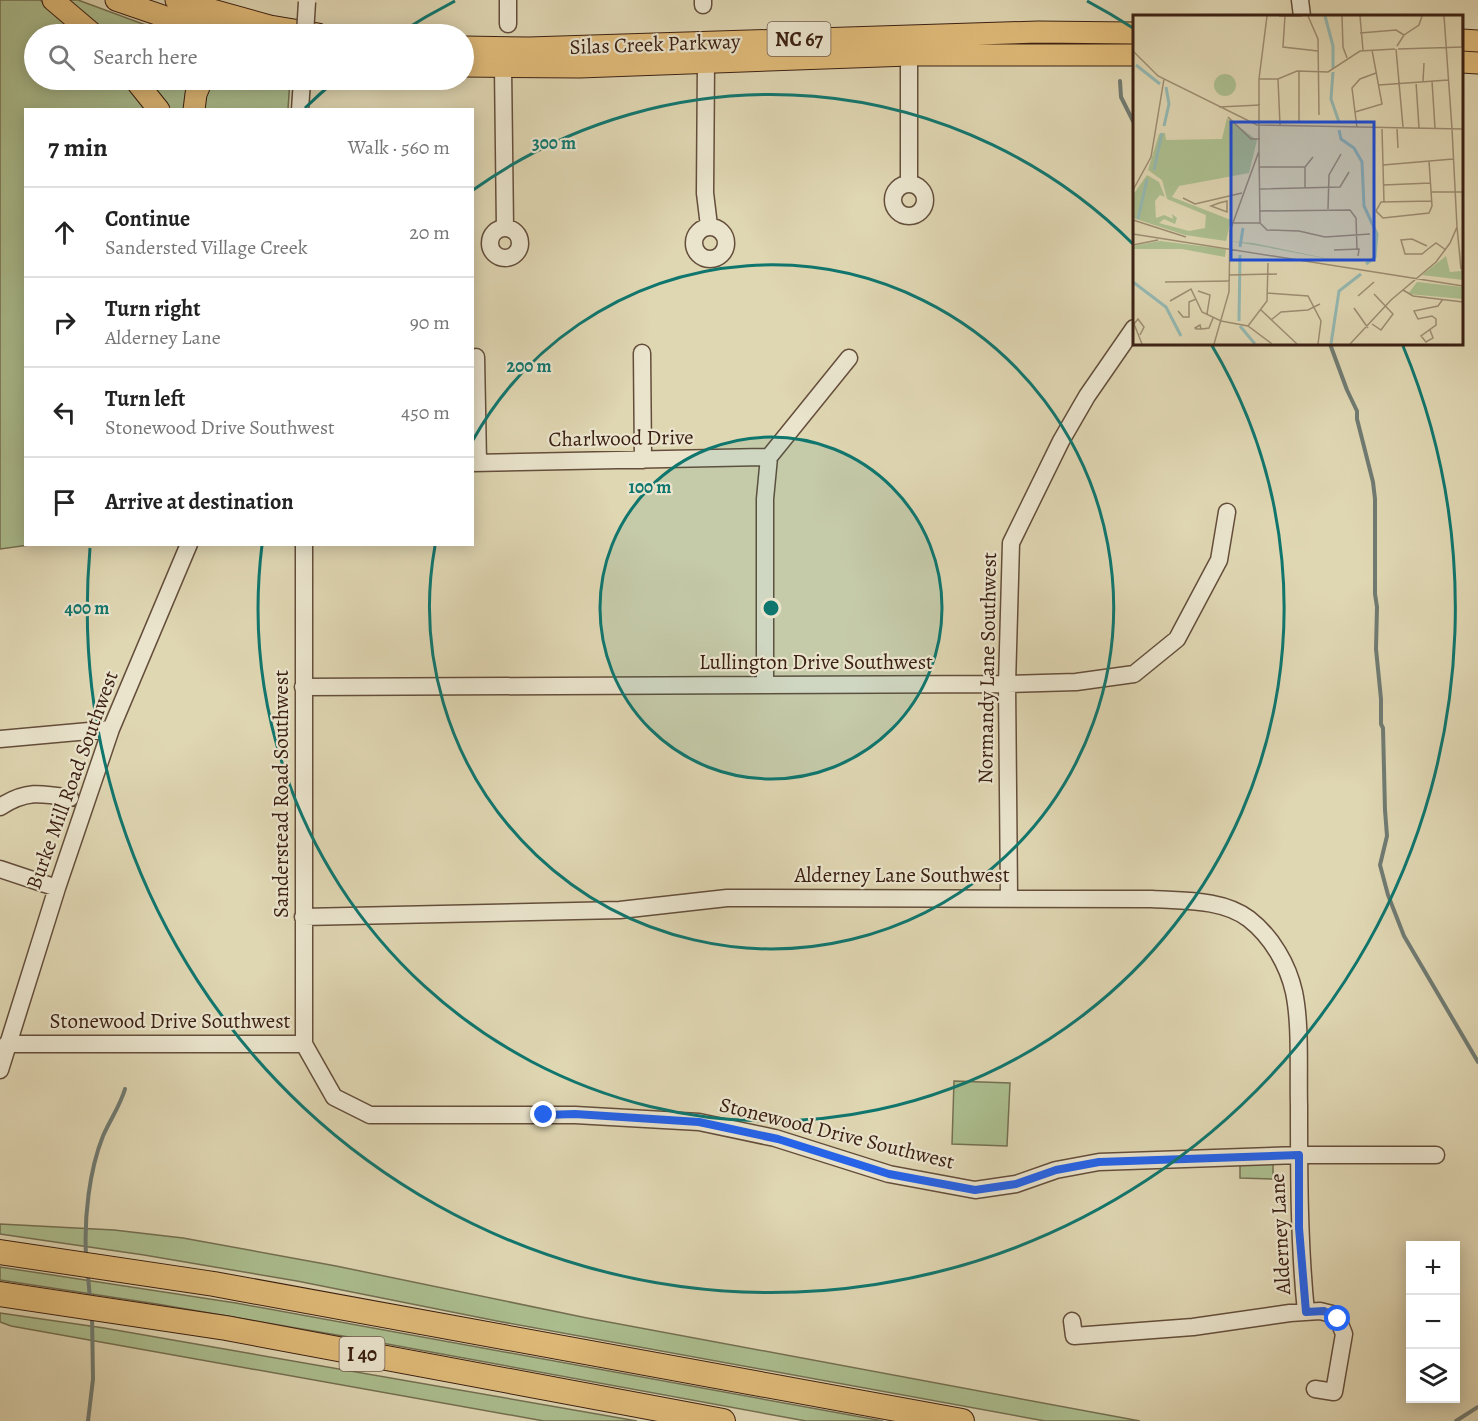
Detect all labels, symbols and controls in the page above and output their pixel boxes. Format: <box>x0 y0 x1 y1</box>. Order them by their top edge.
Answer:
inset map <box>1133 15 1463 345</box>
road number: NC 67 <box>768 22 830 56</box>
search box <box>24 24 474 90</box>
street label: Silas Creek Parkway <box>569 27 742 61</box>
icon: search <box>45 41 78 74</box>
text: Search here <box>93 42 198 72</box>
text: 7 min <box>48 130 108 165</box>
text: 300 m <box>532 131 576 155</box>
text: Walk · 560 m <box>348 134 450 161</box>
text: Continue <box>105 204 190 234</box>
icon: ahead <box>48 216 81 249</box>
text: 20 m <box>409 219 450 246</box>
text: Sandersted Village Creek <box>105 234 308 261</box>
text: Turn right <box>105 294 201 324</box>
icon: right <box>48 306 81 339</box>
text: 90 m <box>410 309 450 336</box>
text: Alderney Lane <box>105 324 221 351</box>
text: 200 m <box>506 354 552 378</box>
text: Turn left <box>105 384 185 414</box>
icon: left <box>48 396 81 429</box>
text: 450 m <box>401 399 450 426</box>
text: Stonewood Drive Southwest <box>105 414 335 441</box>
street label: Charlwood Drive <box>548 423 694 453</box>
text: 100 m <box>629 475 671 499</box>
icon: arrive <box>48 486 81 519</box>
text: Arrive at destination <box>105 487 294 517</box>
street label: Normandy Lane Southwest <box>971 552 1003 784</box>
text: 400 m <box>65 596 109 620</box>
centre of rings <box>761 598 781 618</box>
street label: Lullington Drive Southwest <box>699 648 933 676</box>
street label: Burke Mill Road Southwest <box>19 667 125 893</box>
street label: Sanderstead Road Southwest <box>267 670 295 918</box>
street label: Alderney Lane Southwest <box>793 861 1010 889</box>
street label: Stonewood Drive Southwest <box>49 1007 291 1035</box>
street label: Stonewood Drive Southwest <box>717 1090 957 1176</box>
route end <box>530 1101 556 1127</box>
street label: Alderney Lane <box>1263 1173 1297 1296</box>
map controls <box>1406 1241 1460 1403</box>
button: + <box>1406 1241 1460 1295</box>
button: − <box>1406 1295 1460 1349</box>
route start <box>1324 1305 1350 1331</box>
road number: I 40 <box>340 1337 385 1371</box>
button: layers <box>1406 1349 1460 1403</box>

